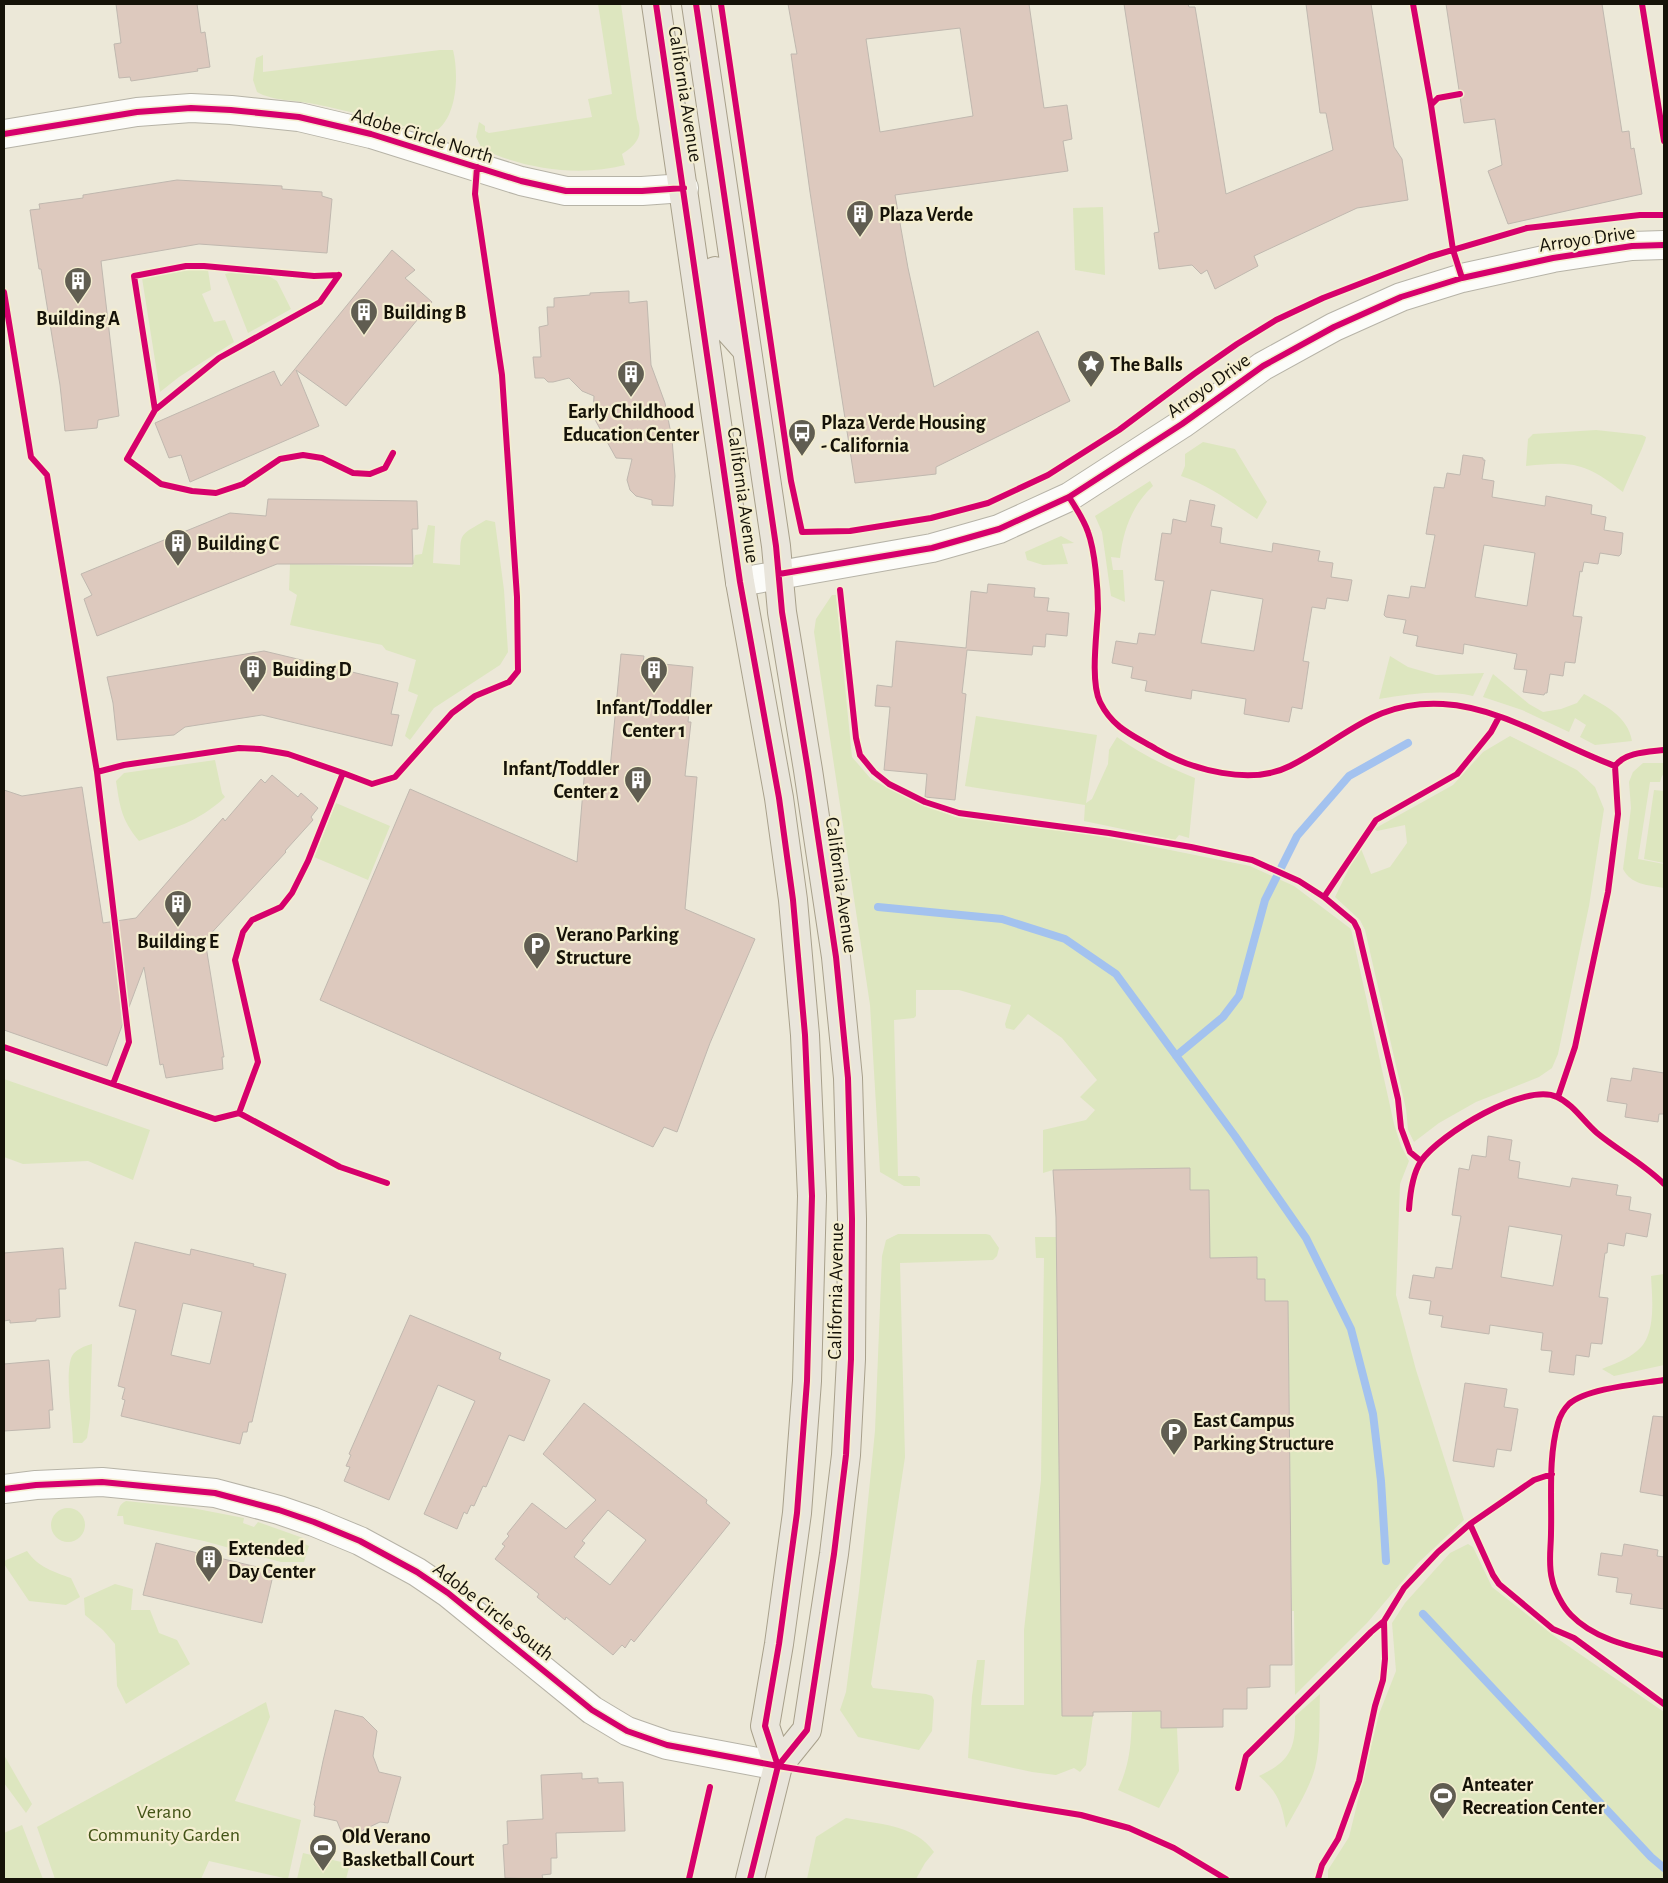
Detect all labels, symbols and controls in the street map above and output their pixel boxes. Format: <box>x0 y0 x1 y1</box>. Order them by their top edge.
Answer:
street label: California Avenue <box>664 25 706 163</box>
street label: Adobe Circle North <box>349 105 496 167</box>
building icon: Plaza Verde <box>845 199 875 238</box>
place label: Plaza Verde <box>879 205 973 225</box>
street label: Arroyo Drive <box>1538 222 1636 256</box>
building icon: Building A <box>63 266 93 305</box>
building icon: Building B <box>349 297 379 336</box>
place label: Building B <box>383 303 466 323</box>
place label: Building A <box>36 309 120 329</box>
place icon: The Balls <box>1076 349 1106 388</box>
street label: Arroyo Drive <box>1163 350 1254 422</box>
place label: The Balls <box>1110 355 1183 375</box>
building icon: Early Childhood Education Center <box>616 359 646 398</box>
place label: Early Childhood Education Center <box>563 402 699 445</box>
place label: Plaza Verde Housing - California <box>821 413 987 456</box>
bus stop icon: Plaza Verde Housing - California <box>787 418 817 457</box>
street label: California Avenue <box>724 426 762 564</box>
building icon: Building C <box>163 528 193 567</box>
place label: Building C <box>197 534 280 554</box>
building icon: Buiding D <box>238 654 268 693</box>
building icon: Infant/Toddler Center 1 <box>639 655 669 694</box>
place label: Buiding D <box>272 660 352 680</box>
place label: Infant/Toddler Center 1 <box>596 698 712 741</box>
place label: Infant/Toddler Center 2 <box>502 759 619 802</box>
building icon: Infant/Toddler Center 2 <box>623 765 653 804</box>
street label: California Avenue <box>822 816 860 954</box>
building icon: Building E <box>163 889 193 928</box>
place label: Verano Parking Structure <box>556 925 680 968</box>
parking icon: Verano Parking Structure <box>522 931 552 970</box>
place label: Building E <box>137 932 219 952</box>
street label: California Avenue <box>825 1222 847 1360</box>
place label: East Campus Parking Structure <box>1193 1411 1334 1454</box>
parking icon: East Campus Parking Structure <box>1159 1417 1189 1456</box>
place label: Extended Day Center <box>228 1539 316 1582</box>
building icon: Extended Day Center <box>194 1544 224 1583</box>
street label: Adobe Circle South <box>429 1559 557 1665</box>
place label: Anteater Recreation Center <box>1462 1775 1605 1818</box>
sports icon: Anteater Recreation Center <box>1428 1781 1458 1820</box>
park label: Verano Community Garden <box>88 1802 240 1845</box>
place label: Old Verano Basketball Court <box>342 1827 475 1870</box>
sports icon: Old Verano Basketball Court <box>308 1833 338 1872</box>

